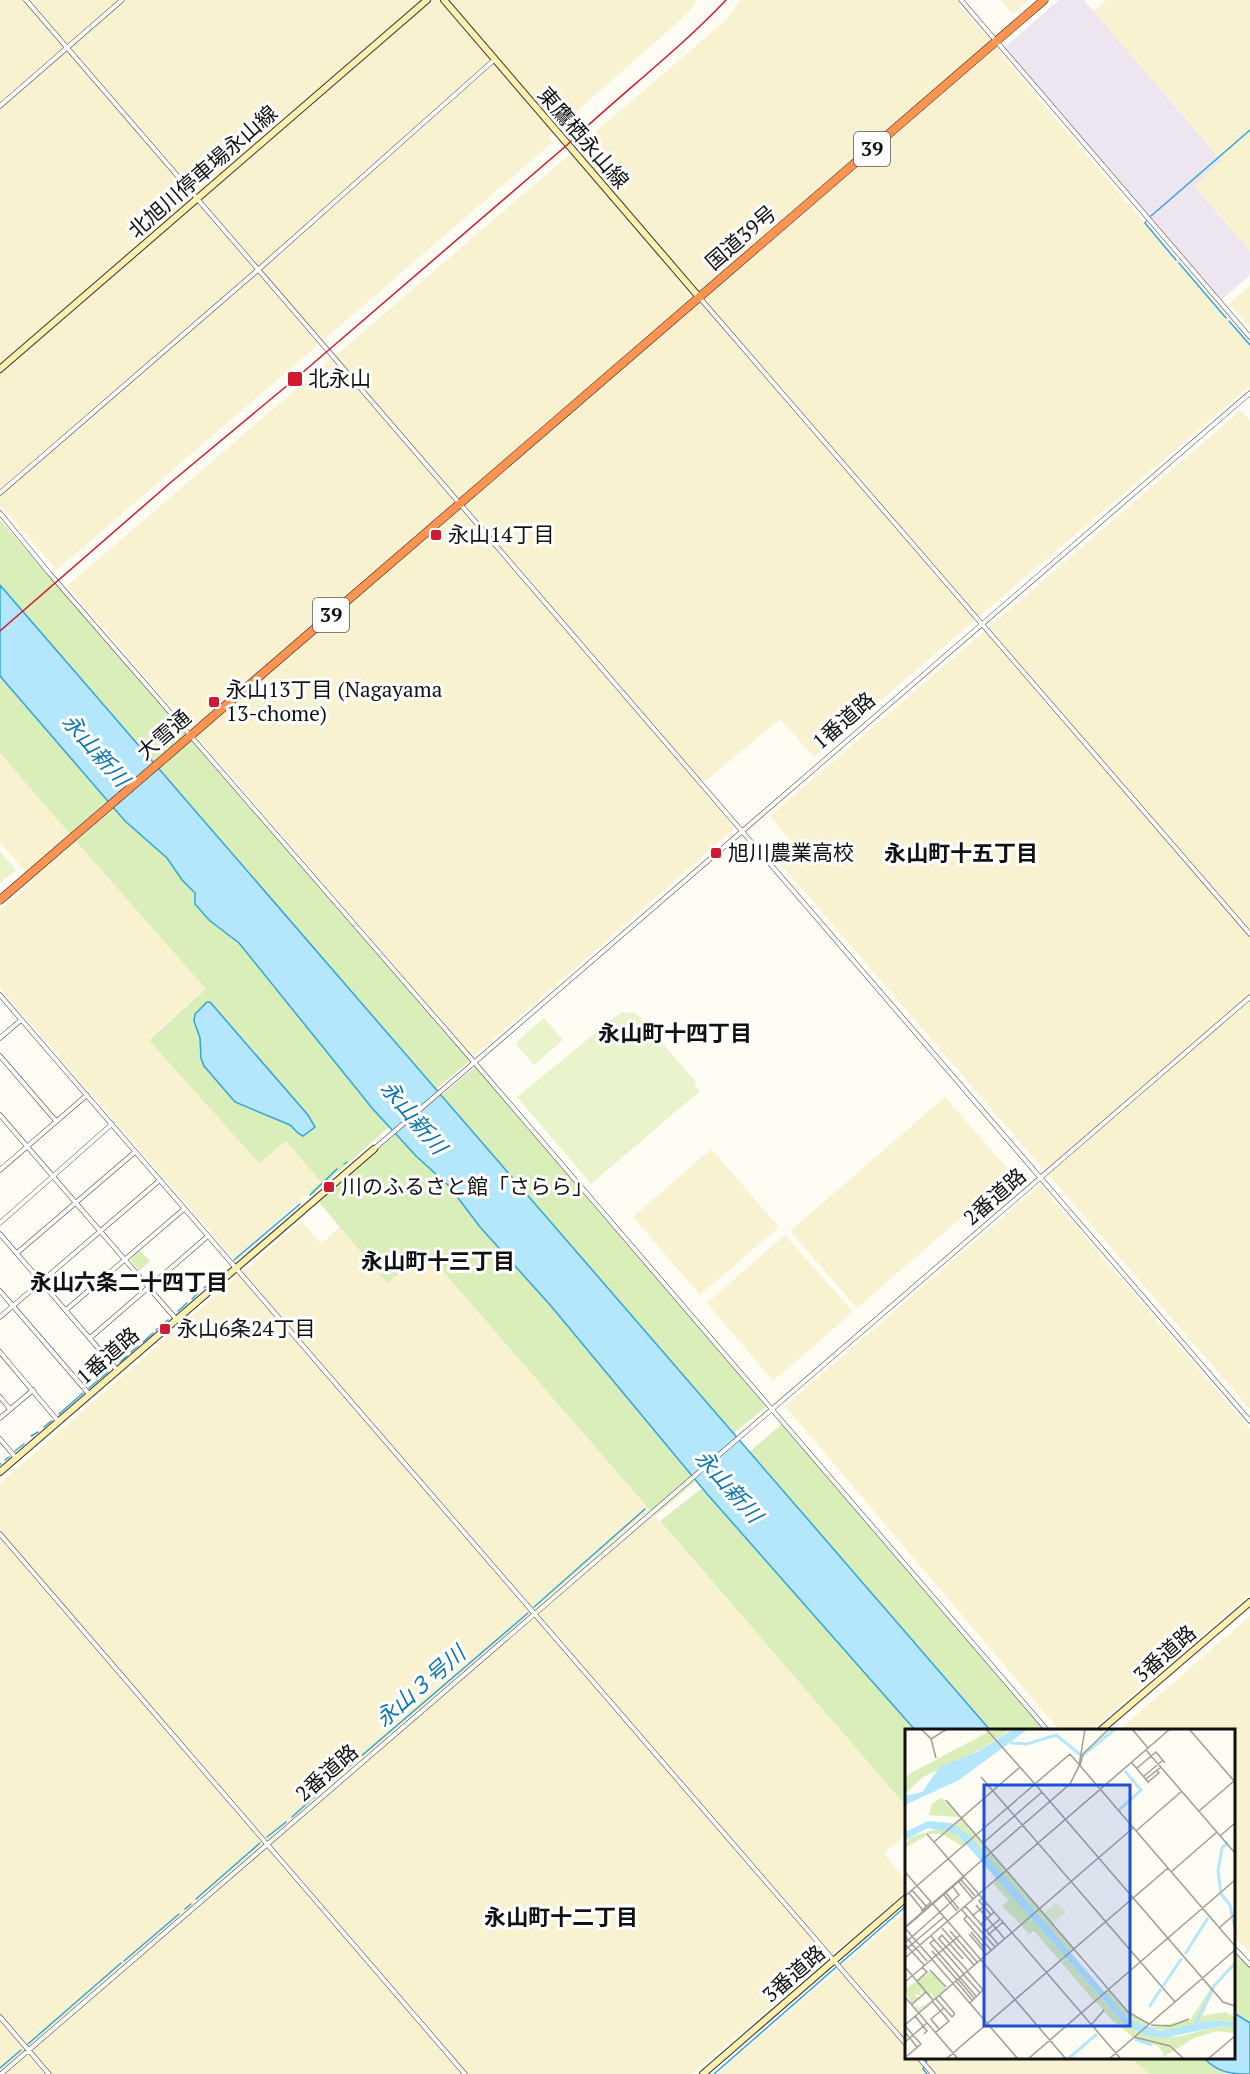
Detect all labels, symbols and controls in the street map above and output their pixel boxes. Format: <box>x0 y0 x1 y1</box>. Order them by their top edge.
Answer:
street label: 東鷹栖永山線 <box>532 81 636 194</box>
street label: 北旭川停車場永山線 <box>122 99 283 244</box>
road number: 39 <box>854 132 890 166</box>
street label: 国道39号 <box>699 199 782 276</box>
place label: 北永山 <box>308 364 371 392</box>
marker: 北永山 <box>286 370 304 388</box>
place label: 永山14丁目 <box>448 520 554 548</box>
marker: 永山14丁目 <box>429 528 443 542</box>
road number: 39 <box>313 598 349 632</box>
place label: 永山13丁目 (Nagayama 13-chome) <box>226 675 443 727</box>
street label: 1番道路 <box>806 685 881 755</box>
marker: 永山13丁目 (Nagayama 13-chome) <box>207 695 221 709</box>
street label: 大雪通 <box>130 703 196 765</box>
water label: 永山新川 <box>57 707 137 794</box>
place label: 旭川農業高校 <box>728 838 854 866</box>
district label: 永山町十五丁目 <box>884 838 1038 867</box>
marker: 旭川農業高校 <box>709 846 723 860</box>
district label: 永山町十四丁目 <box>598 1018 752 1047</box>
water label: 永山新川 <box>375 1074 455 1161</box>
street label: 2番道路 <box>957 1161 1032 1231</box>
place label: 川のふるさと館「さらら」 <box>341 1172 593 1200</box>
marker: 川のふるさと館「さらら」 <box>322 1180 336 1194</box>
district label: 永山町十三丁目 <box>361 1246 515 1275</box>
district label: 永山六条二十四丁目 <box>30 1267 228 1296</box>
place label: 永山6条24丁目 <box>177 1314 316 1342</box>
street label: 1番道路 <box>70 1320 145 1390</box>
marker: 永山6条24丁目 <box>158 1322 172 1336</box>
water label: 永山新川 <box>690 1443 770 1530</box>
street label: 3番道路 <box>1127 1618 1202 1688</box>
water label: 永山３号川 <box>369 1637 472 1733</box>
inset map <box>905 1729 1235 2059</box>
street label: 2番道路 <box>289 1737 364 1807</box>
district label: 永山町十二丁目 <box>484 1902 638 1931</box>
street label: 3番道路 <box>756 1938 831 2008</box>

